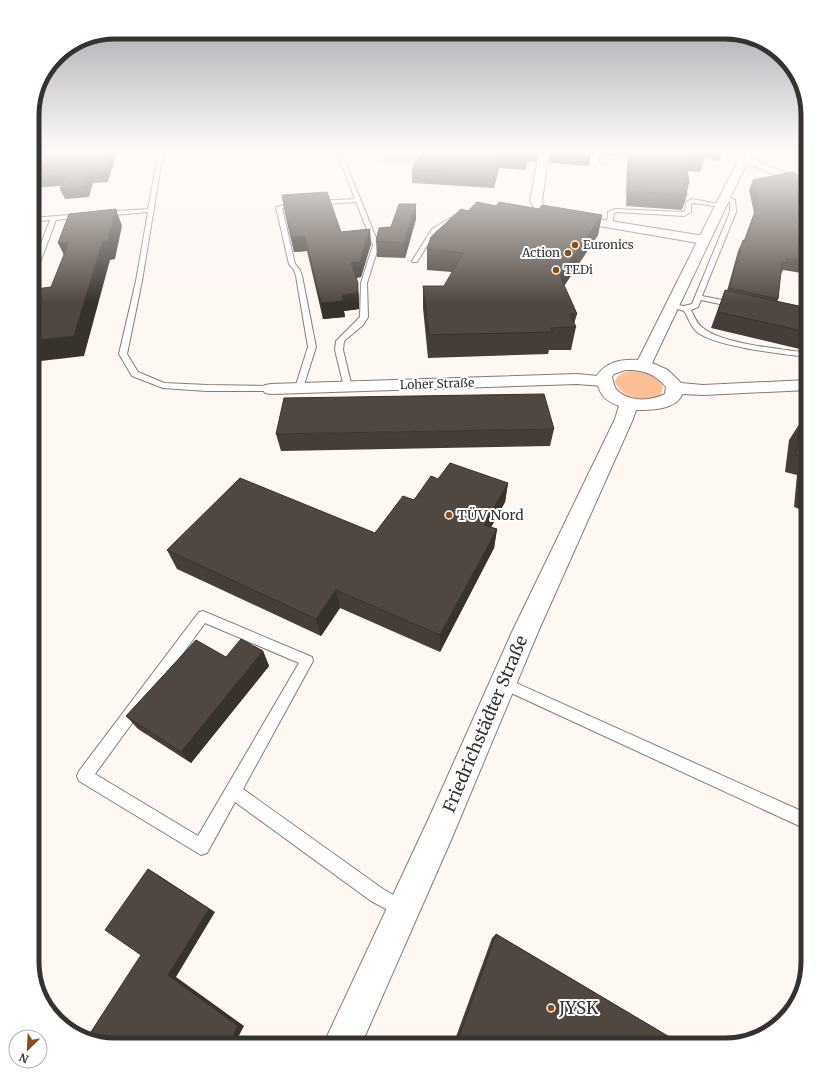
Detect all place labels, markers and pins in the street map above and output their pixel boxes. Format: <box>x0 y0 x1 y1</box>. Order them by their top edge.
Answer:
place label: Euronics <box>583 237 634 252</box>
marker: Euronics <box>570 240 580 250</box>
place label: Action <box>521 245 560 260</box>
marker: Action <box>563 248 573 258</box>
place label: TEDi <box>564 262 593 277</box>
marker: TEDi <box>551 265 561 275</box>
place label: TÜV Nord <box>457 506 524 524</box>
marker: TÜV Nord <box>444 510 454 520</box>
place label: JYSK <box>558 997 599 1019</box>
marker: JYSK <box>546 1003 556 1013</box>

